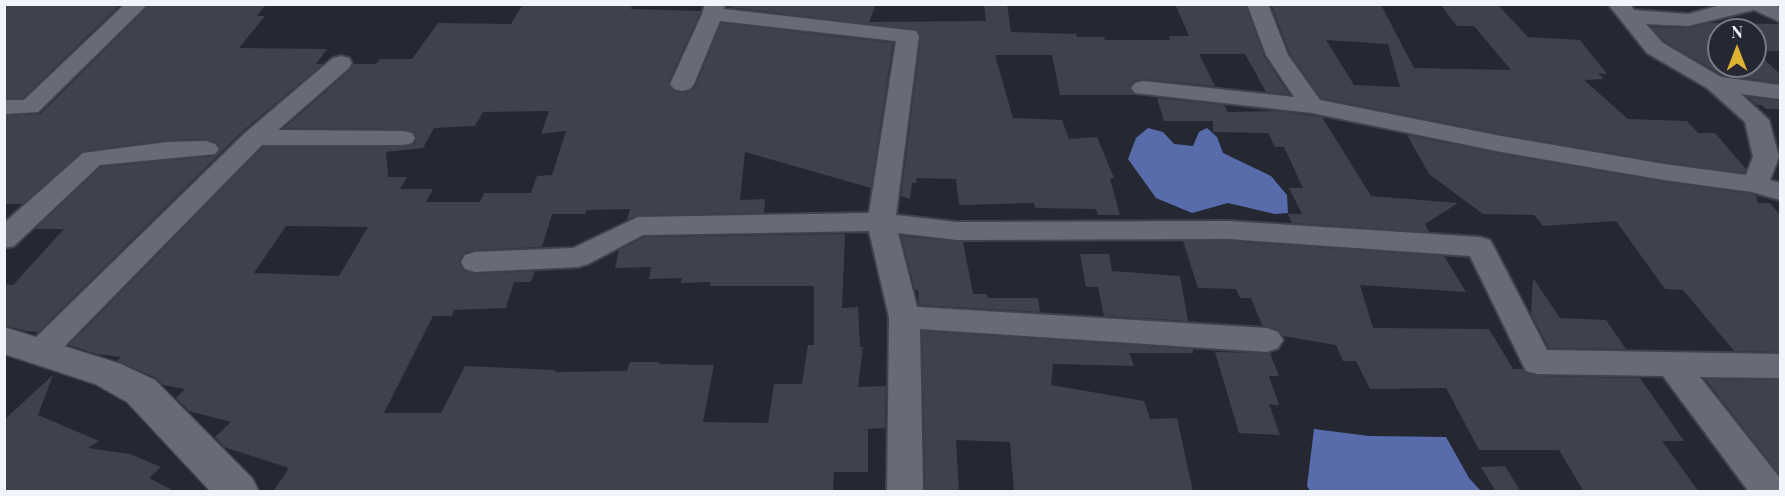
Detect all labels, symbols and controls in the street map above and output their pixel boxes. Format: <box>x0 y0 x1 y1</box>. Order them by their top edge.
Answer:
north arrow <box>1707 18 1767 78</box>
text: N <box>1731 21 1743 42</box>

